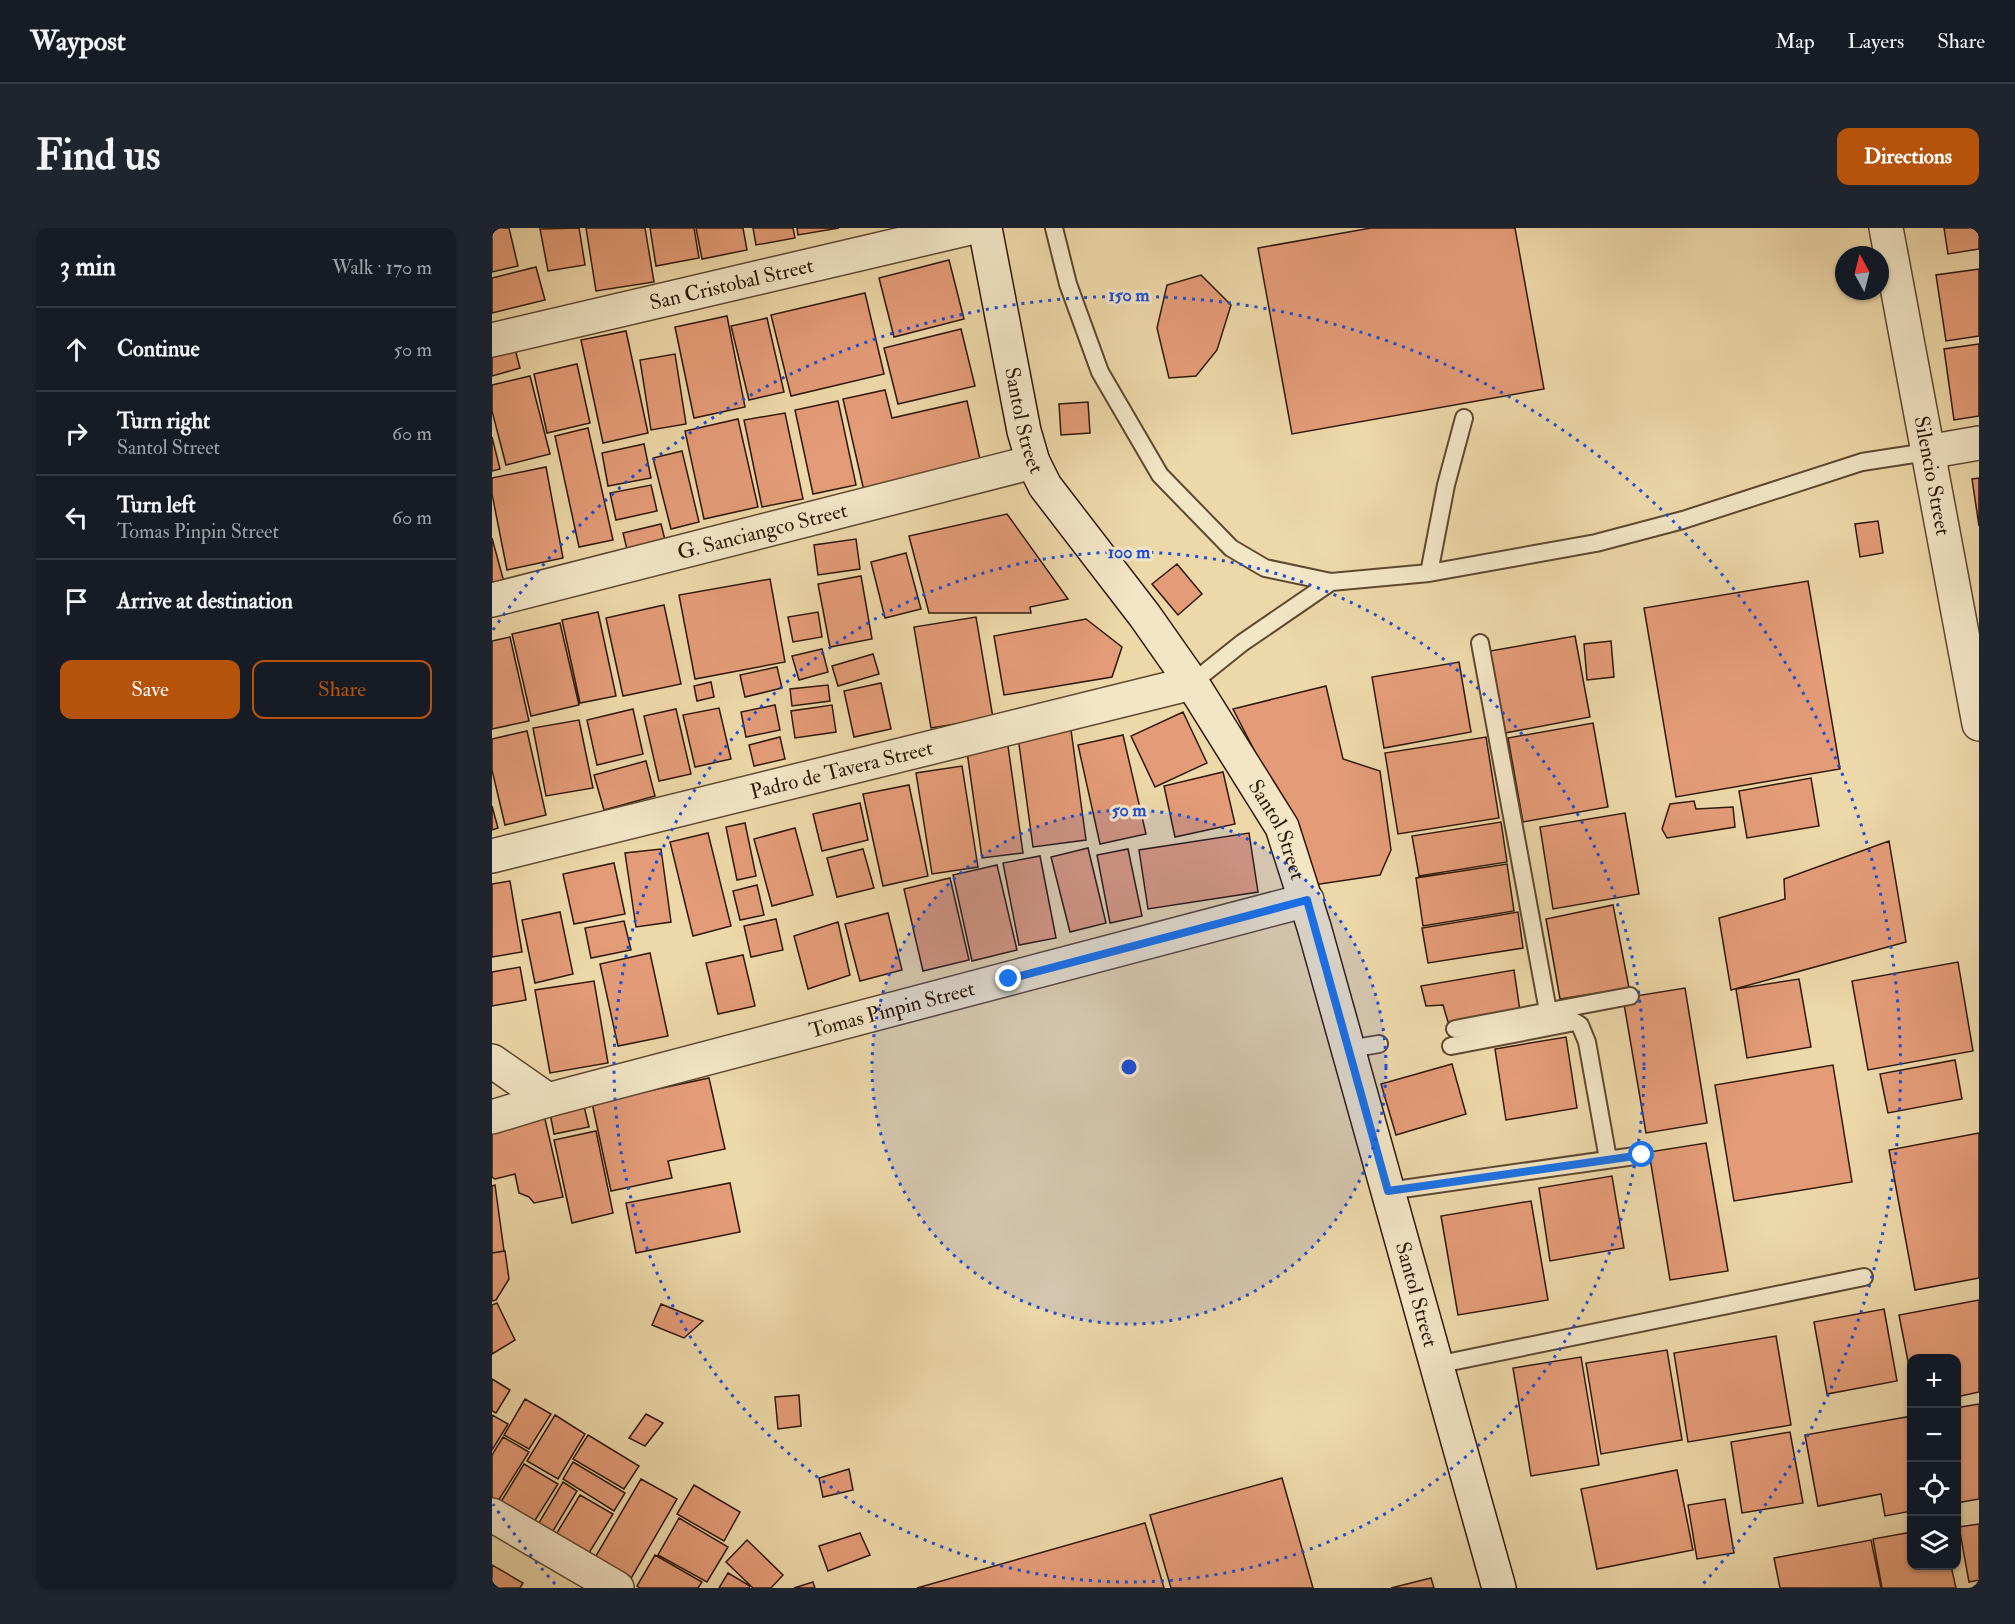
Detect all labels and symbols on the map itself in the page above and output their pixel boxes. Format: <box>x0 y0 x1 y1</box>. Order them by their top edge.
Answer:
north arrow <box>1835 246 1889 300</box>
street label: San Cristobal Street <box>647 252 816 316</box>
text: 150 m <box>1108 284 1151 307</box>
street label: Santol Street <box>999 365 1050 478</box>
street label: Silencio Street <box>1908 414 1957 538</box>
street label: G. Sanciangco Street <box>674 496 850 566</box>
text: 100 m <box>1108 541 1151 564</box>
street label: Padro de Tavera Street <box>747 734 936 805</box>
street label: Santol Street <box>1242 774 1312 883</box>
text: 50 m <box>1112 799 1147 822</box>
route end <box>995 965 1021 991</box>
street label: Tomas Pinpin Street <box>806 975 978 1044</box>
centre of rings <box>1119 1057 1139 1077</box>
route start <box>1628 1141 1654 1167</box>
street label: Santol Street <box>1389 1239 1444 1350</box>

